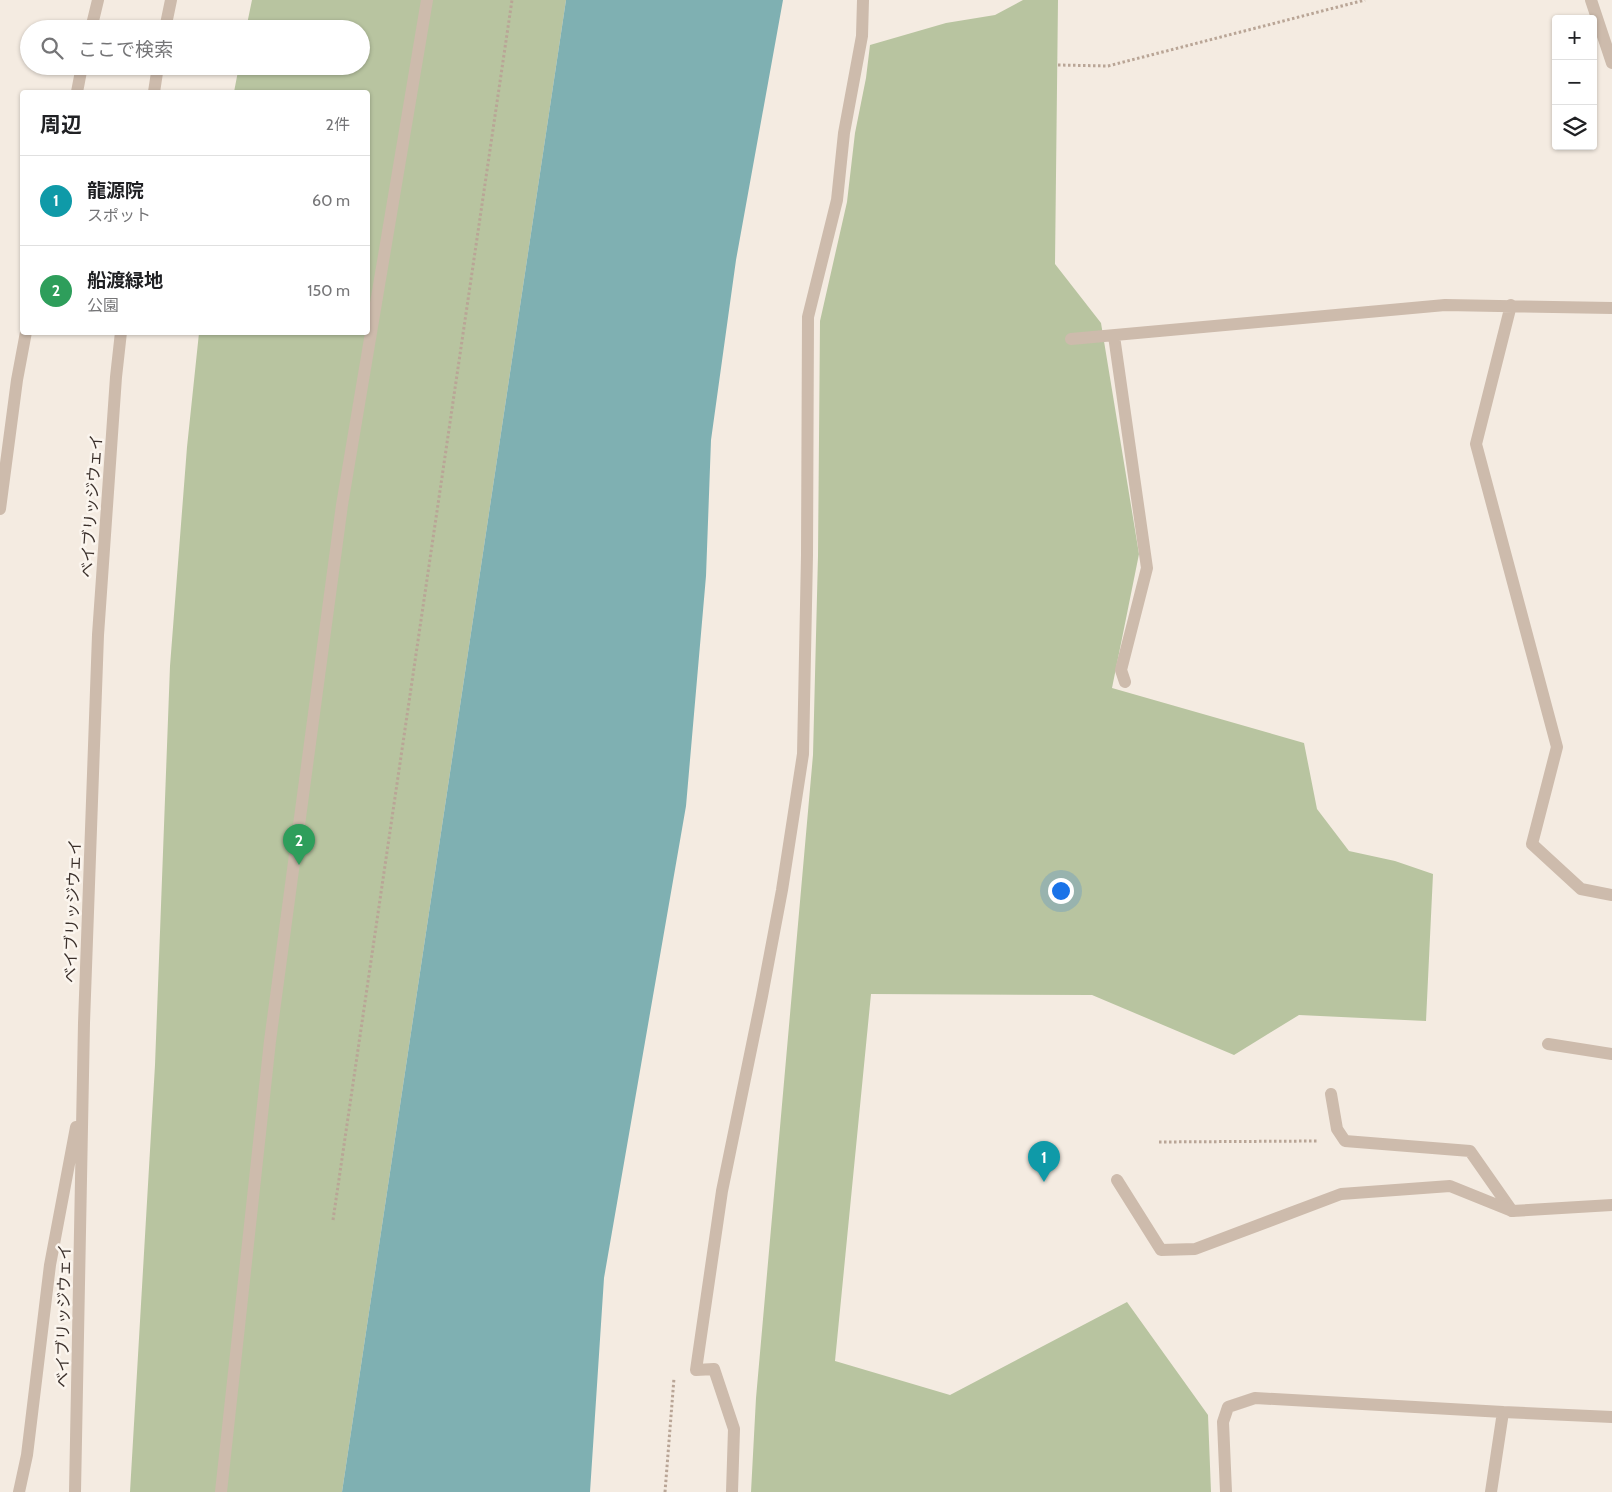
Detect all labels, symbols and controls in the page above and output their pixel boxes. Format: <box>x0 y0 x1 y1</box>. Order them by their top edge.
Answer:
map controls <box>1552 15 1597 150</box>
button: + <box>1552 15 1597 60</box>
search box <box>20 20 370 75</box>
icon: search <box>38 34 66 62</box>
text: ここで検索 <box>78 38 173 61</box>
button: − <box>1552 60 1597 105</box>
button: layers <box>1552 105 1597 150</box>
text: 周辺 <box>40 112 82 137</box>
text: 2件 <box>326 115 350 134</box>
text: 龍源院 <box>87 179 144 202</box>
text: 1 <box>53 191 59 210</box>
text: 60 m <box>312 191 350 210</box>
text: スポット <box>87 206 151 225</box>
text: 船渡緑地 <box>87 269 163 292</box>
text: 2 <box>52 281 60 300</box>
text: 150 m <box>307 281 350 300</box>
text: 公園 <box>87 296 119 315</box>
street label: ベイブリッジウェイ <box>77 434 106 579</box>
pin: 2 <box>283 824 315 865</box>
street label: ベイブリッジウェイ <box>60 839 85 983</box>
your location <box>1048 878 1074 904</box>
pin: 1 <box>1028 1141 1060 1182</box>
street label: ベイブリッジウェイ <box>53 1244 74 1388</box>

